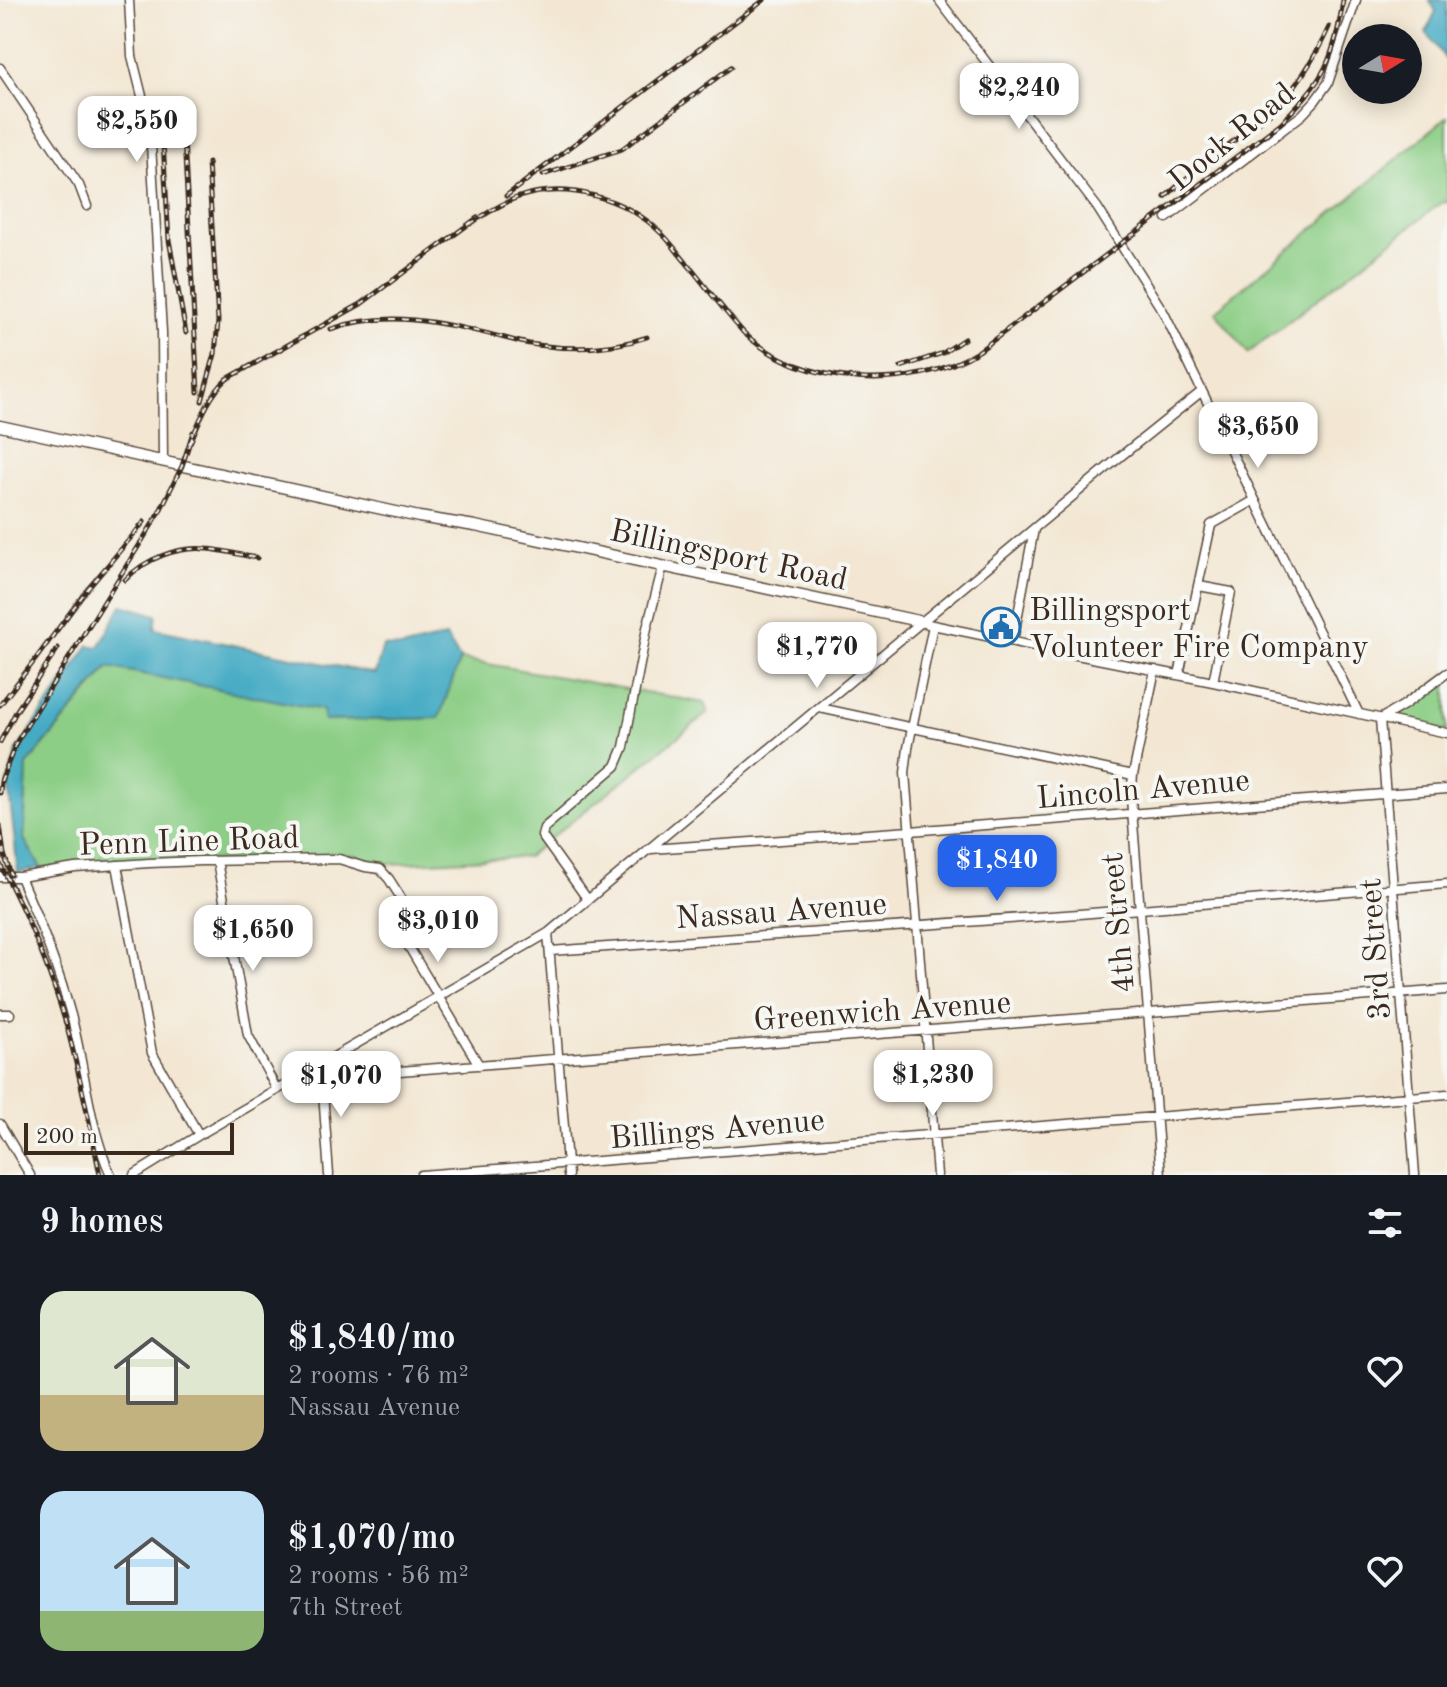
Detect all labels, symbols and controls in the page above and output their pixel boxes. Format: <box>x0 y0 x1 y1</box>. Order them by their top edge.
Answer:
north arrow <box>1342 24 1422 104</box>
map controls <box>1342 24 1422 104</box>
pin: $2,240 <box>954 63 1084 131</box>
text: $2,240 <box>978 76 1060 102</box>
street label: Dock Road <box>1164 78 1302 198</box>
pin: $2,550 <box>72 96 202 164</box>
text: $2,550 <box>96 109 178 135</box>
pin: $3,650 <box>1193 402 1323 470</box>
text: $3,650 <box>1217 415 1299 441</box>
street label: Billingsport Road <box>607 516 850 598</box>
place label: Billingsport Volunteer Fire Company <box>1029 596 1369 665</box>
public building icon: Billingsport Volunteer Fire Company <box>980 606 1022 648</box>
pin: $1,770 <box>752 622 882 690</box>
text: $1,770 <box>776 635 858 661</box>
street label: Lincoln Avenue <box>1035 766 1251 816</box>
street label: Penn Line Road <box>78 823 300 863</box>
pin: $1,840 <box>932 835 1062 903</box>
text: $1,840 <box>956 848 1038 874</box>
street label: 4th Street <box>1098 851 1142 994</box>
street label: 3rd Street <box>1356 877 1398 1021</box>
street label: Nassau Avenue <box>674 890 888 936</box>
pin: $3,010 <box>373 896 503 964</box>
pin: $1,650 <box>188 905 318 973</box>
text: $3,010 <box>397 909 479 935</box>
text: $1,650 <box>212 918 294 944</box>
street label: Greenwich Avenue <box>752 988 1012 1038</box>
pin: $1,230 <box>868 1050 998 1118</box>
pin: $1,070 <box>276 1051 406 1119</box>
text: $1,230 <box>892 1063 974 1089</box>
text: $1,070 <box>300 1064 382 1090</box>
street label: Billings Avenue <box>608 1106 826 1156</box>
scale bar <box>24 1119 234 1155</box>
text: 200 m <box>36 1126 98 1148</box>
icon: filters <box>1363 1201 1407 1245</box>
text: 9 homes <box>40 1206 163 1240</box>
text: $1,840/mo <box>288 1322 456 1356</box>
icon: home <box>104 1323 200 1419</box>
icon: heart <box>1363 1349 1407 1393</box>
text: 2 rooms · 76 m² <box>288 1363 469 1389</box>
text: Nassau Avenue <box>288 1395 460 1421</box>
text: $1,070/mo <box>288 1522 456 1556</box>
icon: home <box>104 1523 200 1619</box>
icon: heart <box>1363 1549 1407 1593</box>
text: 2 rooms · 56 m² <box>288 1563 469 1589</box>
text: 7th Street <box>288 1595 403 1621</box>

